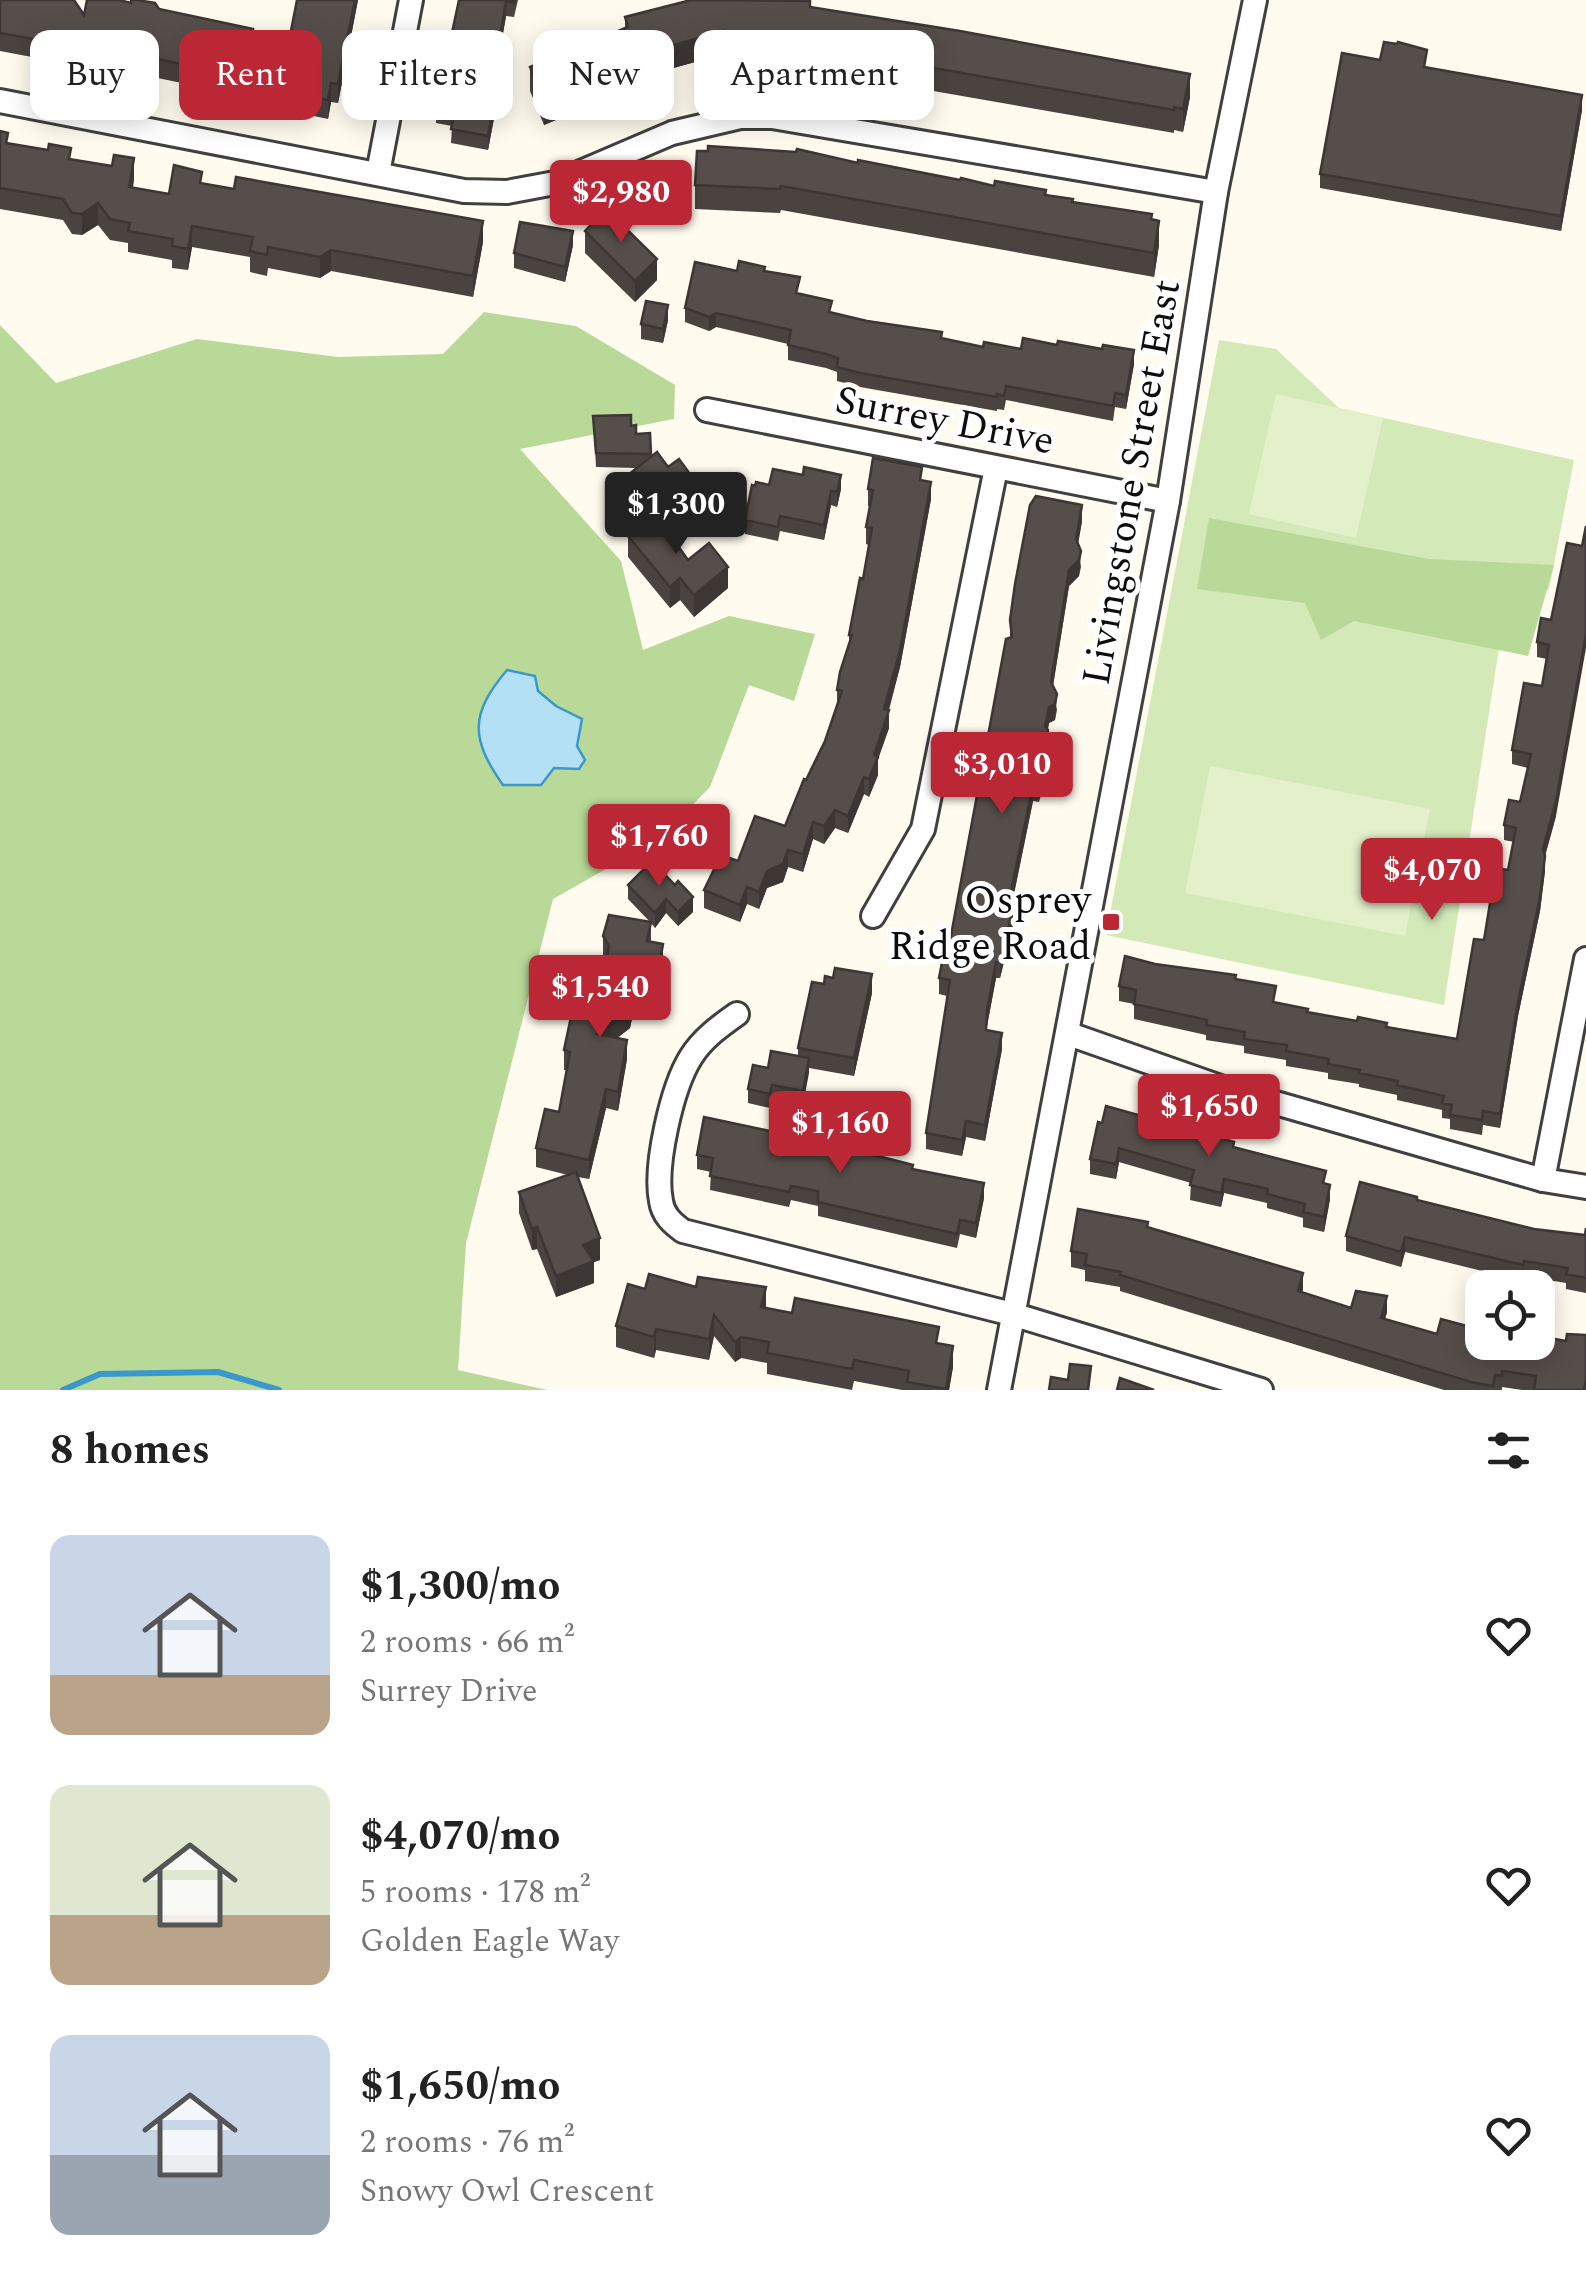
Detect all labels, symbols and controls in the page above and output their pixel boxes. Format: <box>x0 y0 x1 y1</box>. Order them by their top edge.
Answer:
chip: Buy <box>30 30 159 120</box>
chip: Rent <box>179 30 322 120</box>
chip: Filters <box>342 30 513 120</box>
chip: New <box>533 30 674 120</box>
chip: Apartment <box>694 30 934 120</box>
pin: $2,980 <box>540 160 702 245</box>
text: $2,980 <box>572 168 670 217</box>
street label: Livingstone Street East <box>1067 275 1198 690</box>
street label: Surrey Drive <box>830 370 1059 473</box>
pin: $1,300 <box>595 472 757 557</box>
text: $1,300 <box>627 480 725 529</box>
pin: $3,010 <box>921 732 1083 817</box>
text: $3,010 <box>953 740 1051 789</box>
pin: $1,760 <box>578 804 740 889</box>
text: $1,760 <box>610 812 708 861</box>
pin: $4,070 <box>1351 838 1513 923</box>
text: $4,070 <box>1383 846 1481 895</box>
place label: Osprey Ridge Road <box>889 871 1093 978</box>
marker: Osprey Ridge Road <box>1100 911 1122 933</box>
pin: $1,540 <box>519 955 681 1040</box>
text: $1,540 <box>551 963 649 1012</box>
pin: $1,650 <box>1128 1074 1290 1159</box>
text: $1,650 <box>1160 1082 1258 1131</box>
pin: $1,160 <box>759 1091 921 1176</box>
text: $1,160 <box>791 1099 889 1148</box>
map controls <box>1465 1270 1555 1360</box>
button: locate <box>1465 1270 1555 1360</box>
text: 8 homes <box>50 1419 210 1482</box>
icon: filters <box>1481 1423 1536 1478</box>
text: $1,300/mo <box>360 1555 560 1618</box>
icon: home <box>130 1575 250 1695</box>
icon: heart <box>1481 1608 1536 1663</box>
text: 2 rooms · 66 m² <box>360 1618 574 1667</box>
text: Surrey Drive <box>360 1667 538 1716</box>
text: $4,070/mo <box>360 1805 560 1868</box>
icon: home <box>130 1825 250 1945</box>
icon: heart <box>1481 1858 1536 1913</box>
text: 5 rooms · 178 m² <box>360 1868 590 1917</box>
text: Golden Eagle Way <box>360 1917 619 1966</box>
text: $1,650/mo <box>360 2055 560 2118</box>
icon: home <box>130 2075 250 2195</box>
icon: heart <box>1481 2108 1536 2163</box>
text: 2 rooms · 76 m² <box>360 2118 574 2167</box>
text: Snowy Owl Crescent <box>360 2167 654 2216</box>

